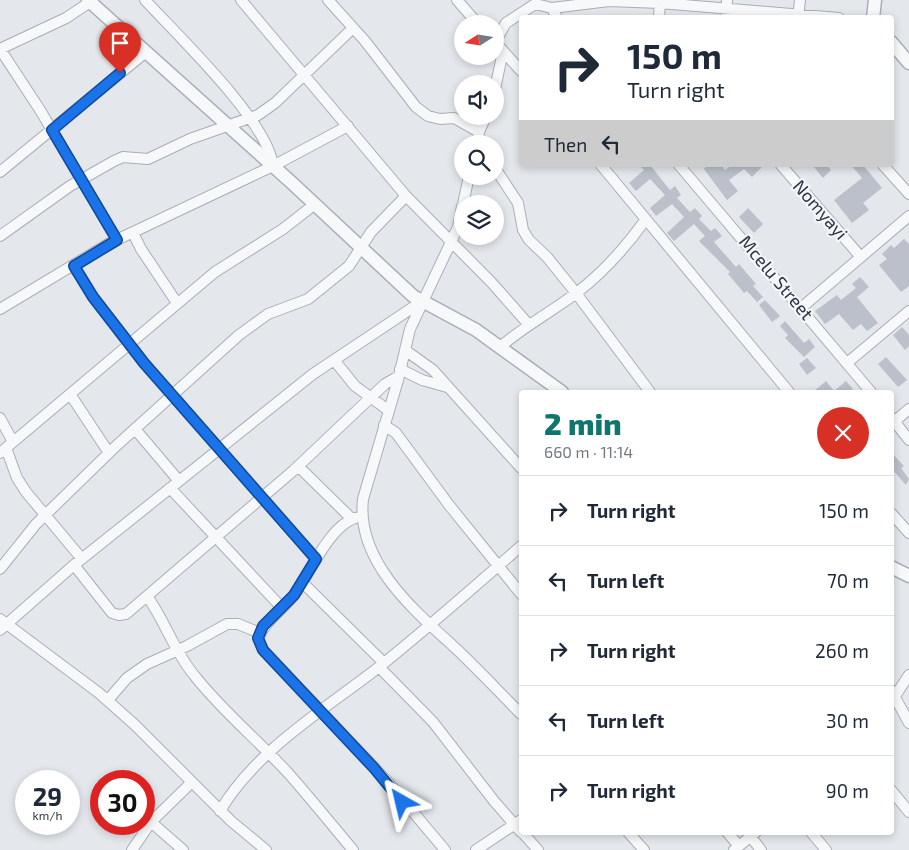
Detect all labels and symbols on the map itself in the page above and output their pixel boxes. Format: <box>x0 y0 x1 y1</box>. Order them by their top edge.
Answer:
north arrow <box>454 15 504 65</box>
pin <box>99 22 141 73</box>
street label: Nomyayi <box>789 175 853 244</box>
street label: Mcelu Street <box>735 231 819 324</box>
speed limit sign: 30 <box>90 770 155 835</box>
position arrow <box>375 775 427 827</box>

